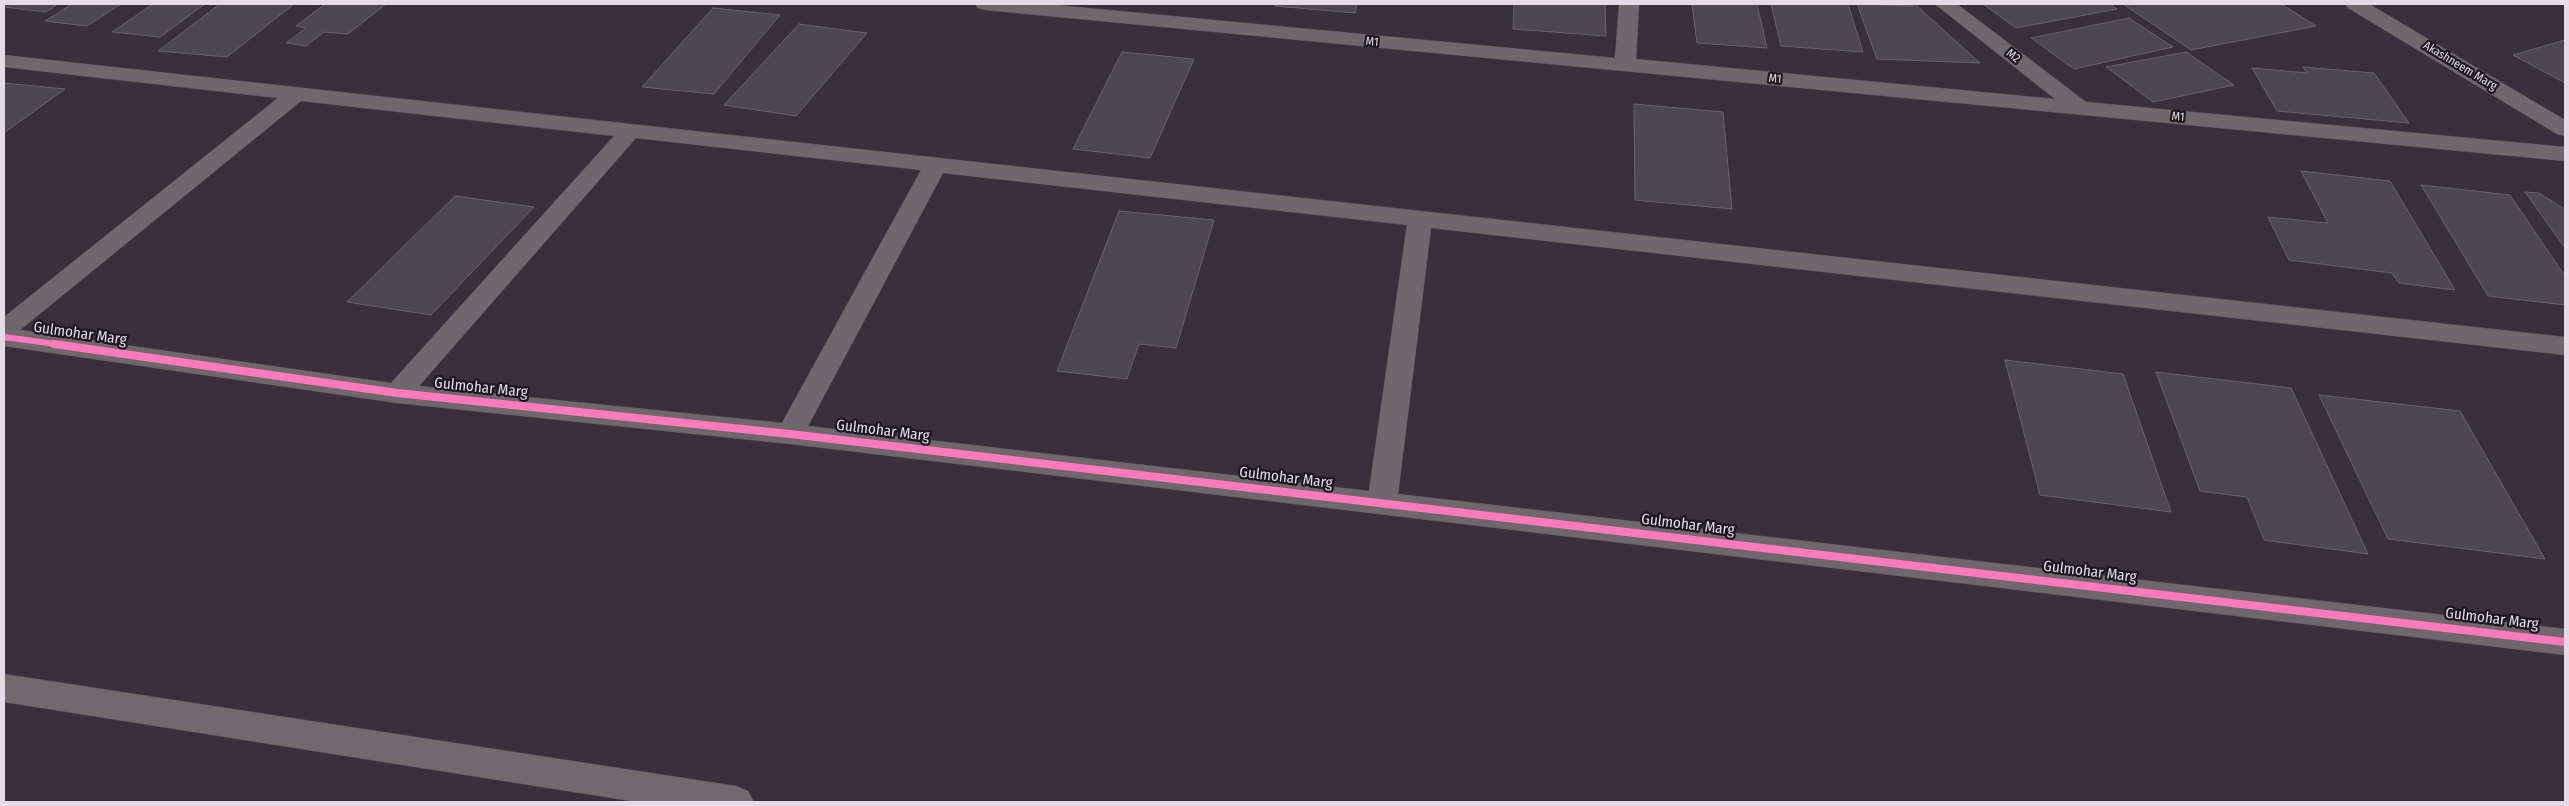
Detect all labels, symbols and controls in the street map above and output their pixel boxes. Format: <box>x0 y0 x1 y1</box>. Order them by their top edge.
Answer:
street label: M1 <box>1365 34 1379 50</box>
street label: Akashneem Marg <box>2421 38 2499 94</box>
street label: M2 <box>2003 46 2023 66</box>
street label: M1 <box>1768 71 1782 87</box>
street label: M1 <box>2171 109 2185 125</box>
street label: Gulmohar Marg <box>32 319 128 349</box>
street label: Gulmohar Marg <box>433 374 529 402</box>
street label: Gulmohar Marg <box>835 416 931 446</box>
street label: Gulmohar Marg <box>1238 463 1334 493</box>
street label: Gulmohar Marg <box>1640 510 1736 540</box>
street label: Gulmohar Marg <box>2042 557 2138 587</box>
street label: Gulmohar Marg <box>2444 604 2540 634</box>

